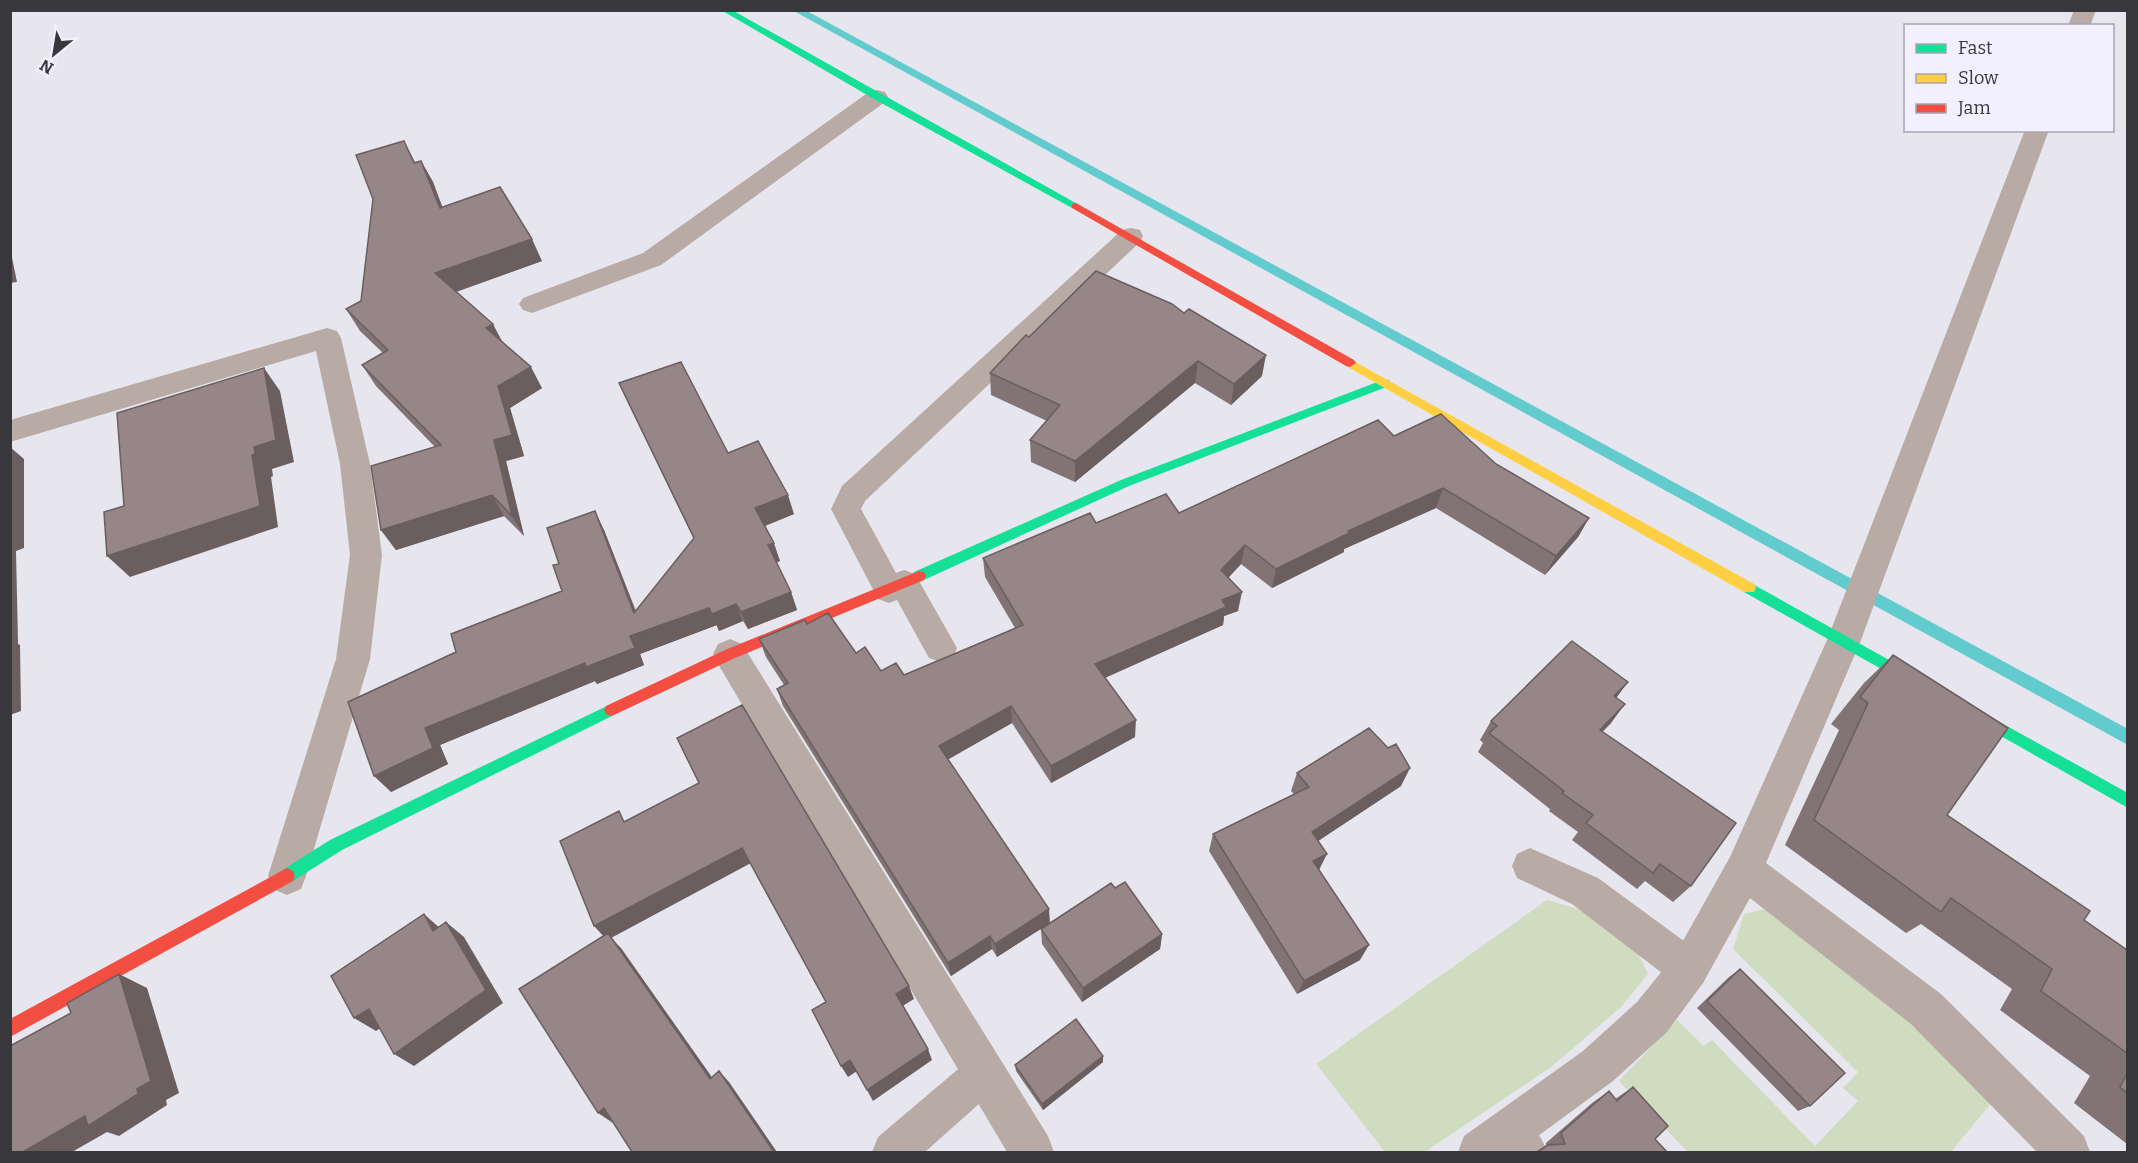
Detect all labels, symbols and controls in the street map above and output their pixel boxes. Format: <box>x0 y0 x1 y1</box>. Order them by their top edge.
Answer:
north arrow <box>24 24 84 84</box>
legend <box>1904 24 2114 132</box>
text: Fast <box>1958 37 1993 59</box>
text: N <box>37 55 57 78</box>
text: Slow <box>1958 67 1999 89</box>
text: Jam <box>1957 97 1991 119</box>

